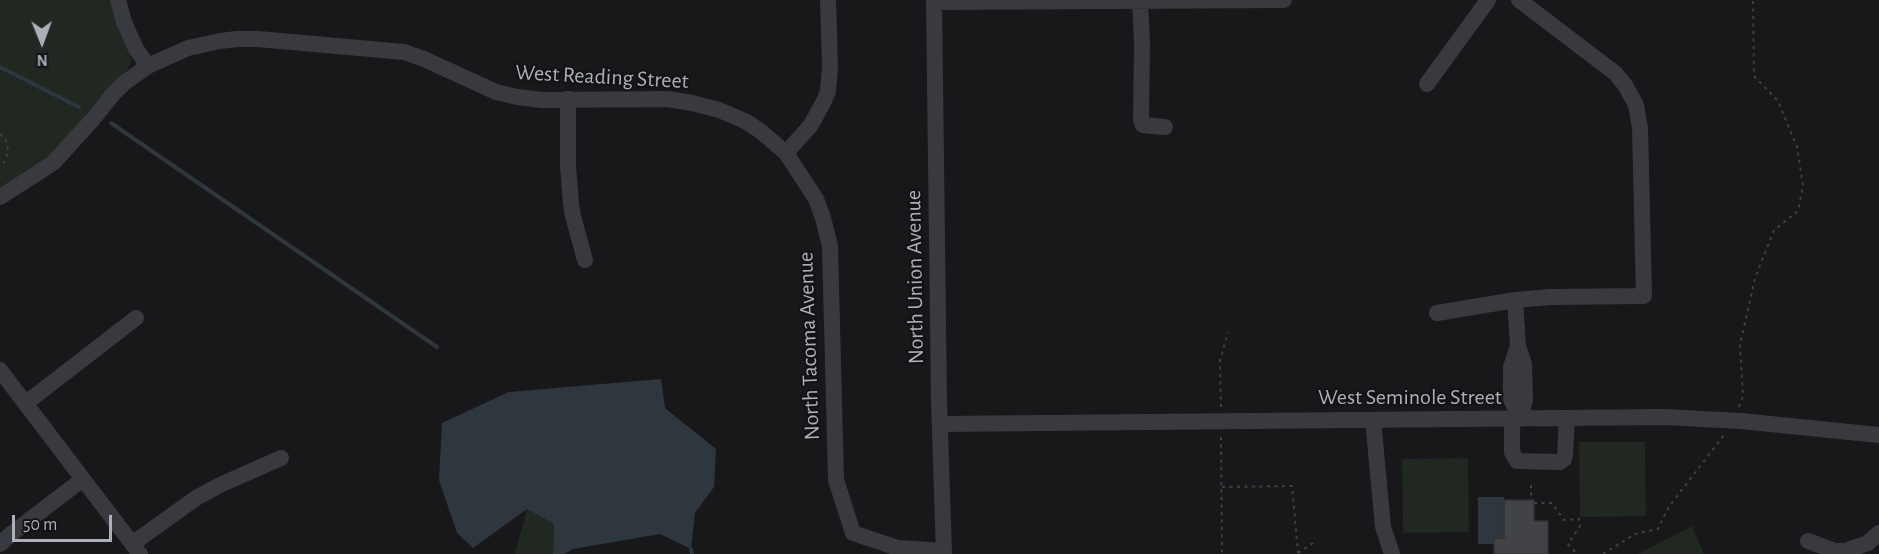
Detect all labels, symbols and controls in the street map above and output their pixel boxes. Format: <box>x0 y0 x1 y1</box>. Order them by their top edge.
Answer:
north arrow <box>12 12 72 72</box>
text: N <box>37 52 48 68</box>
street label: West Reading Street <box>515 59 689 95</box>
street label: North Union Avenue <box>900 190 930 364</box>
street label: North Tacoma Avenue <box>793 251 825 441</box>
street label: West Seminole Street <box>1318 384 1502 410</box>
scale bar <box>15 503 116 541</box>
text: 50 m <box>23 516 57 534</box>

